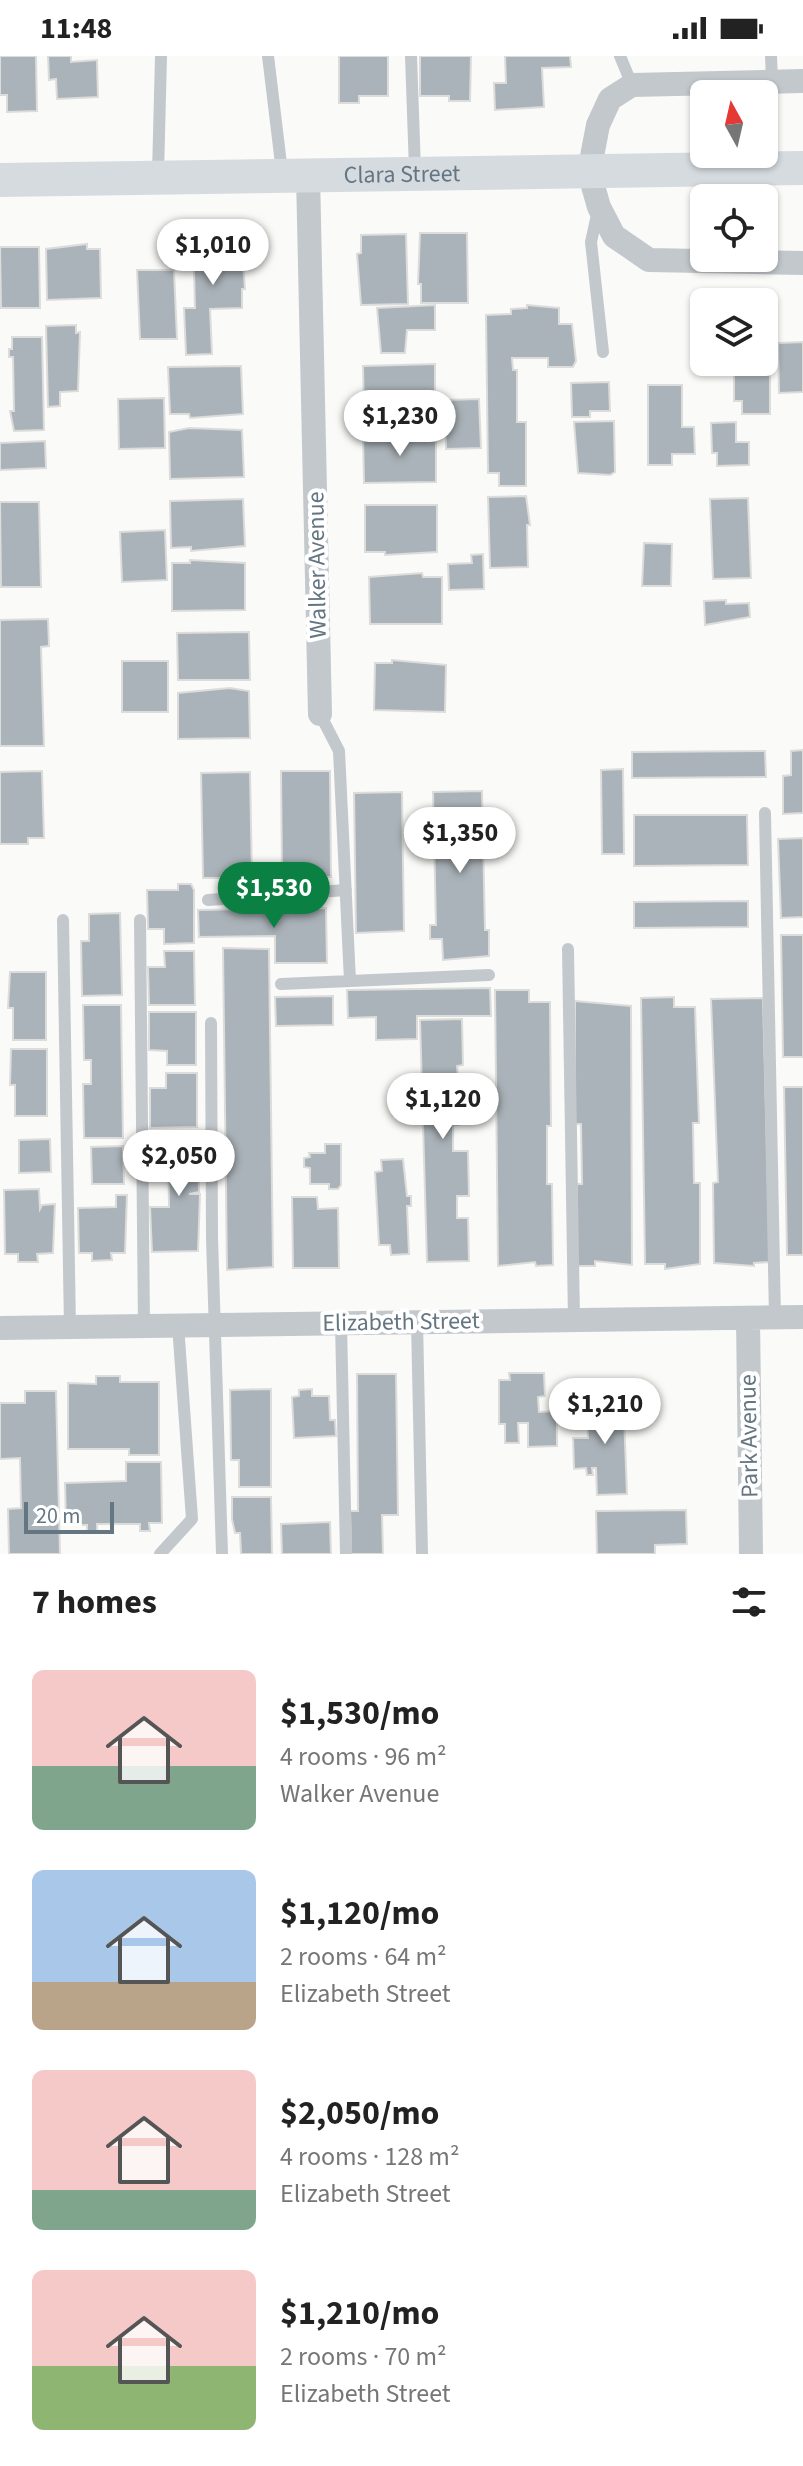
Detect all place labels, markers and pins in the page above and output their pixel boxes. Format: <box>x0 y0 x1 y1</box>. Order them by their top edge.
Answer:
pin: $1,010 <box>148 219 278 287</box>
pin: $1,230 <box>335 390 465 458</box>
pin: $1,350 <box>395 807 525 875</box>
pin: $1,530 <box>209 862 339 930</box>
pin: $1,120 <box>378 1073 508 1141</box>
pin: $2,050 <box>114 1130 244 1198</box>
pin: $1,210 <box>540 1378 670 1446</box>

